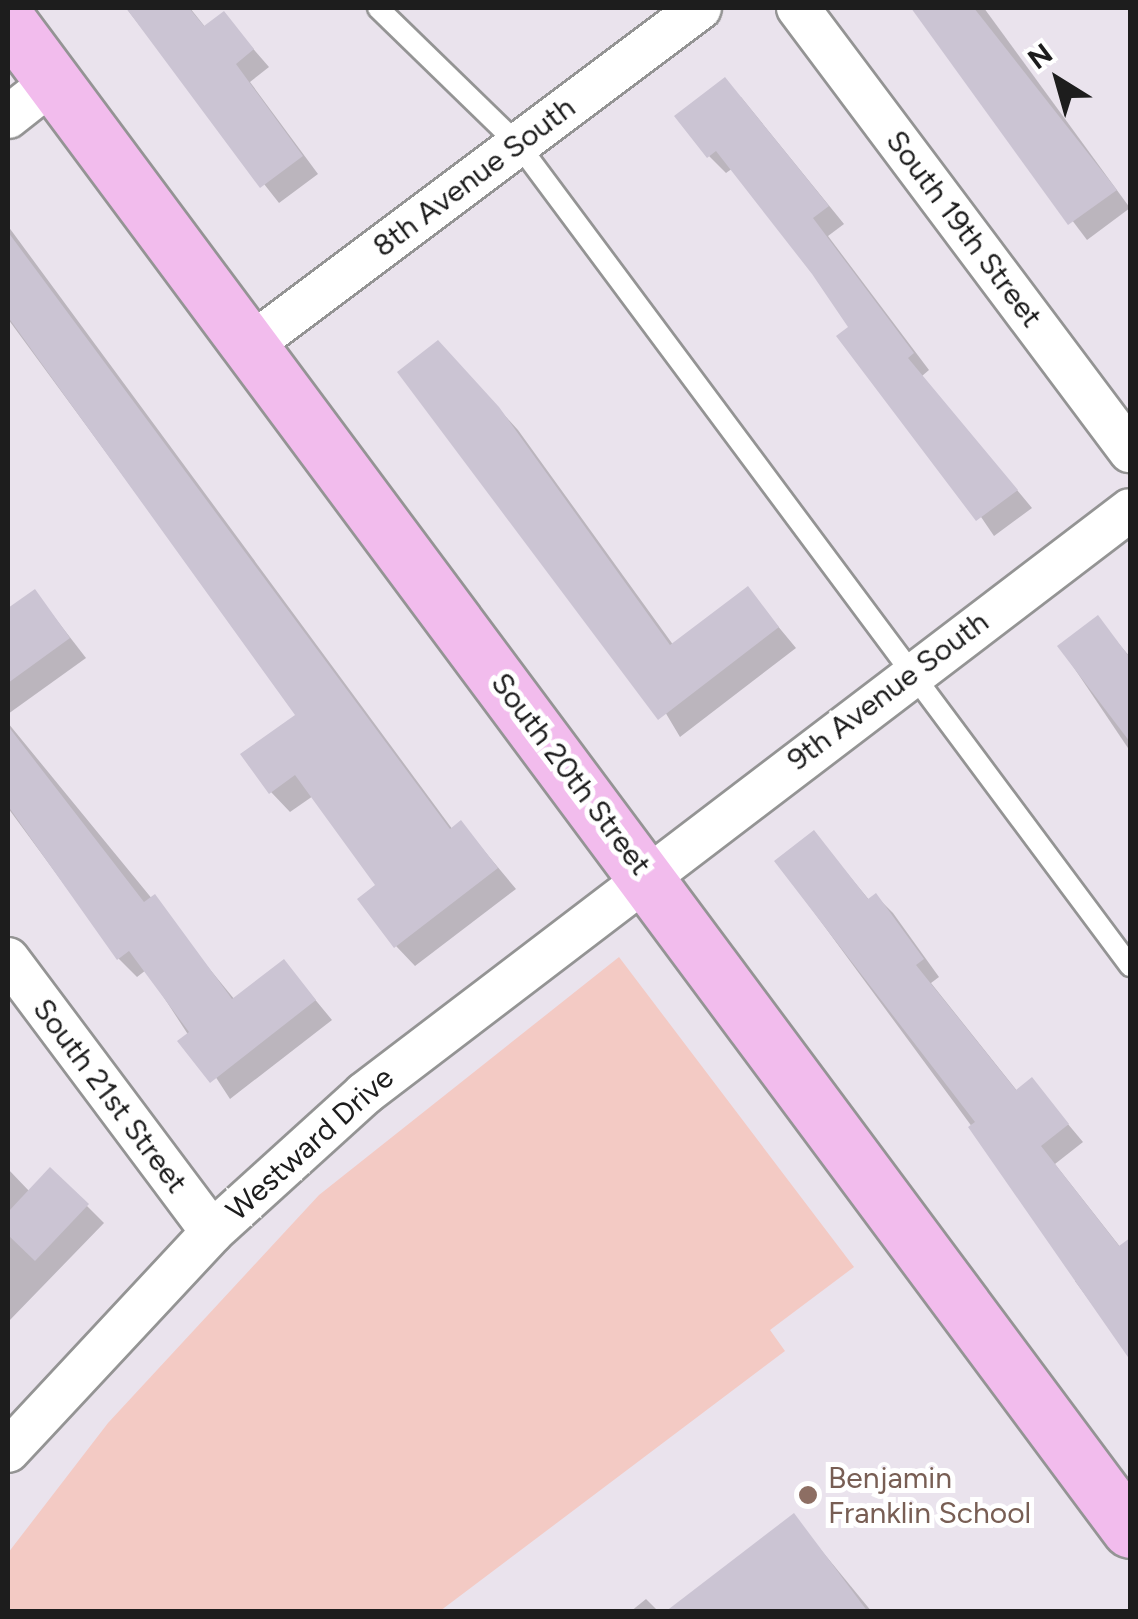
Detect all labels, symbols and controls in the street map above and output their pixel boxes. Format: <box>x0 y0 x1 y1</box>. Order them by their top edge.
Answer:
north arrow <box>1008 30 1108 130</box>
text: N <box>1021 36 1059 76</box>
street label: 8th Avenue South <box>366 89 582 265</box>
street label: South 19th Street <box>878 124 1050 334</box>
street label: 9th Avenue South <box>781 604 995 778</box>
street label: South 20th Street <box>483 666 659 882</box>
street label: South 21st Street <box>25 992 195 1200</box>
street label: Westward Drive <box>219 1060 401 1228</box>
place label: Benjamin Franklin School <box>828 1460 1031 1530</box>
marker: Benjamin Franklin School <box>797 1484 819 1506</box>

